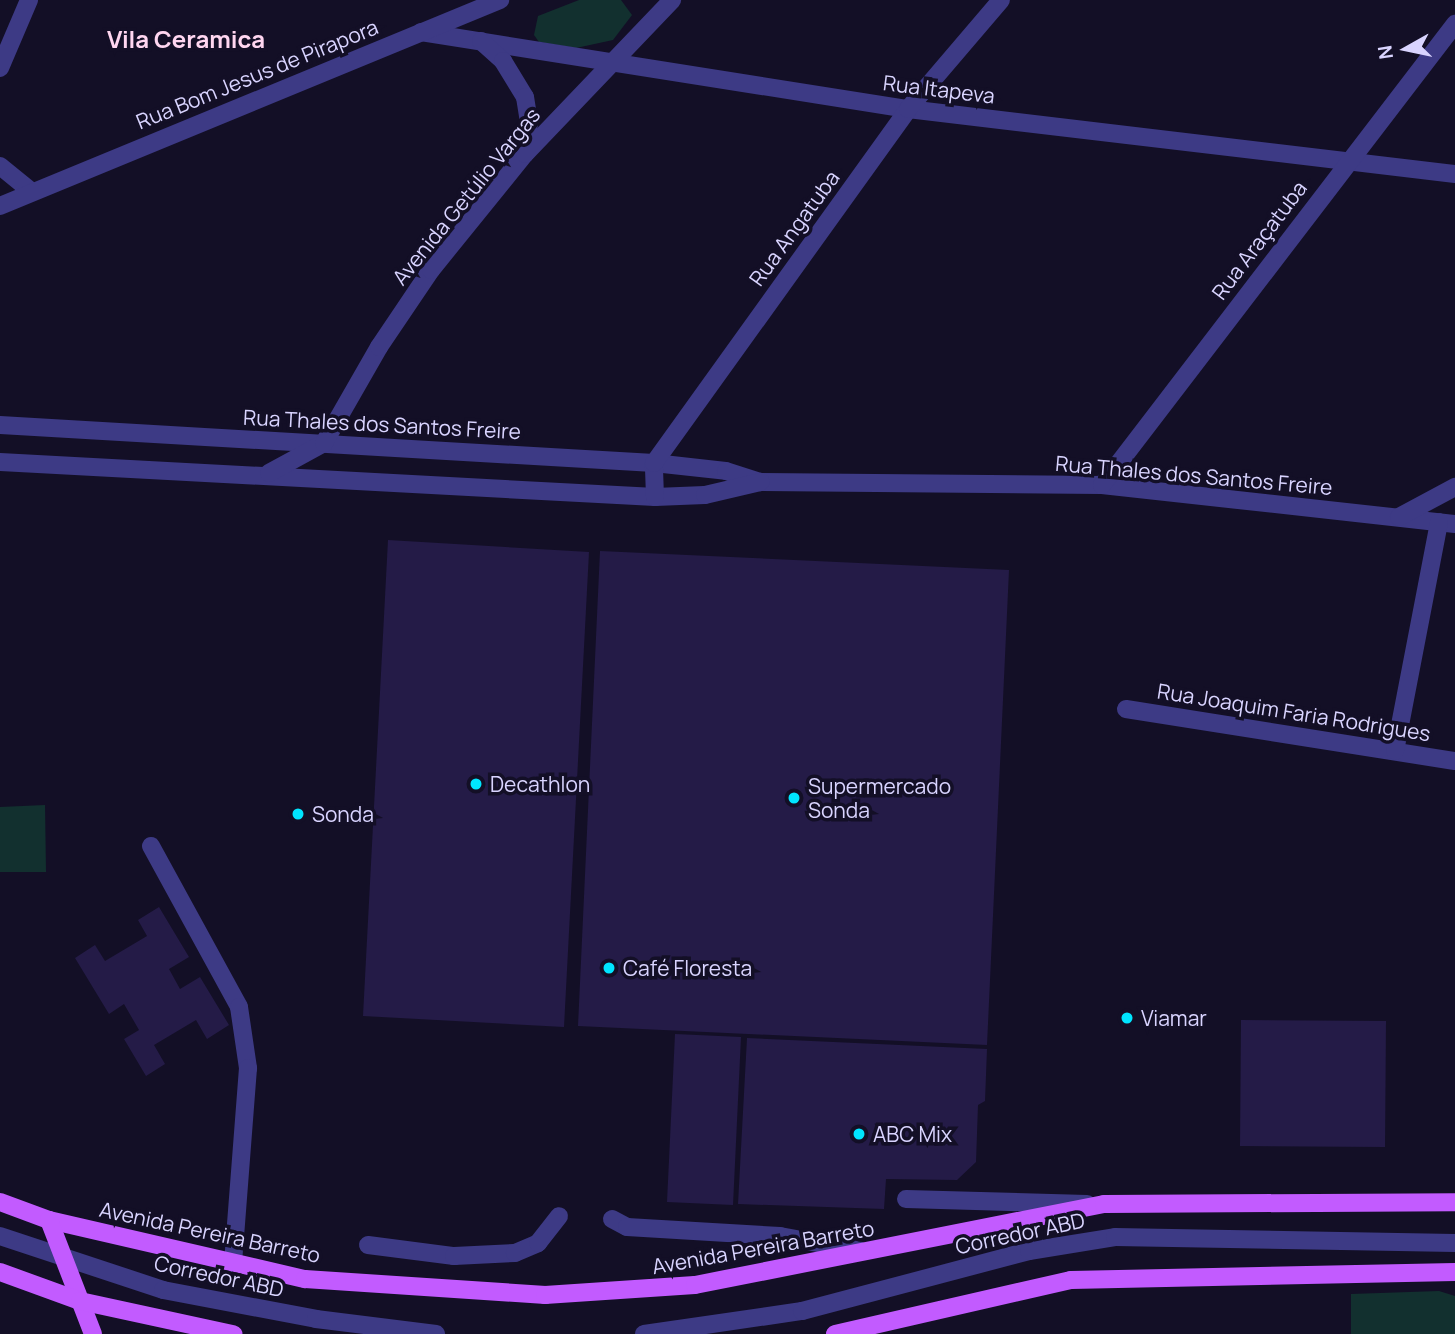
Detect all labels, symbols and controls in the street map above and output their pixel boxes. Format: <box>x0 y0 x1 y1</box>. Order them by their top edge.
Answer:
street label: Rua Bom Jesus de Pirapora <box>132 14 382 134</box>
north arrow <box>1371 14 1441 84</box>
district label: Vila Ceramica <box>107 25 265 53</box>
text: N <box>1371 44 1399 61</box>
street label: Rua Itapeva <box>882 70 996 108</box>
street label: Avenida Getúlio Vargas <box>387 102 545 290</box>
street label: Rua Angatuba <box>744 165 844 291</box>
street label: Rua Araçatuba <box>1206 176 1312 304</box>
street label: Rua Thales dos Santos Freire <box>243 404 521 444</box>
street label: Rua Thales dos Santos Freire <box>1054 450 1334 500</box>
street label: Rua Joaquim Faria Rodrigues <box>1156 678 1432 746</box>
place label: Decathlon <box>490 771 590 797</box>
place label: Supermercado Sonda <box>808 773 951 823</box>
marker: Decathlon <box>468 776 484 792</box>
marker: Supermercado Sonda <box>786 790 802 806</box>
place label: Sonda <box>312 801 374 827</box>
marker: Sonda <box>290 806 306 822</box>
place label: Café Floresta <box>623 955 752 981</box>
marker: Café Floresta <box>601 960 617 976</box>
place label: Viamar <box>1141 1005 1207 1031</box>
marker: Viamar <box>1119 1010 1135 1026</box>
place label: ABC Mix <box>873 1121 952 1147</box>
marker: ABC Mix <box>851 1126 867 1142</box>
street label: Avenida Pereira Barreto <box>97 1196 323 1268</box>
street label: Corredor ABD <box>953 1207 1087 1259</box>
street label: Avenida Pereira Barreto <box>650 1215 876 1279</box>
street label: Corredor ABD <box>152 1250 286 1302</box>

